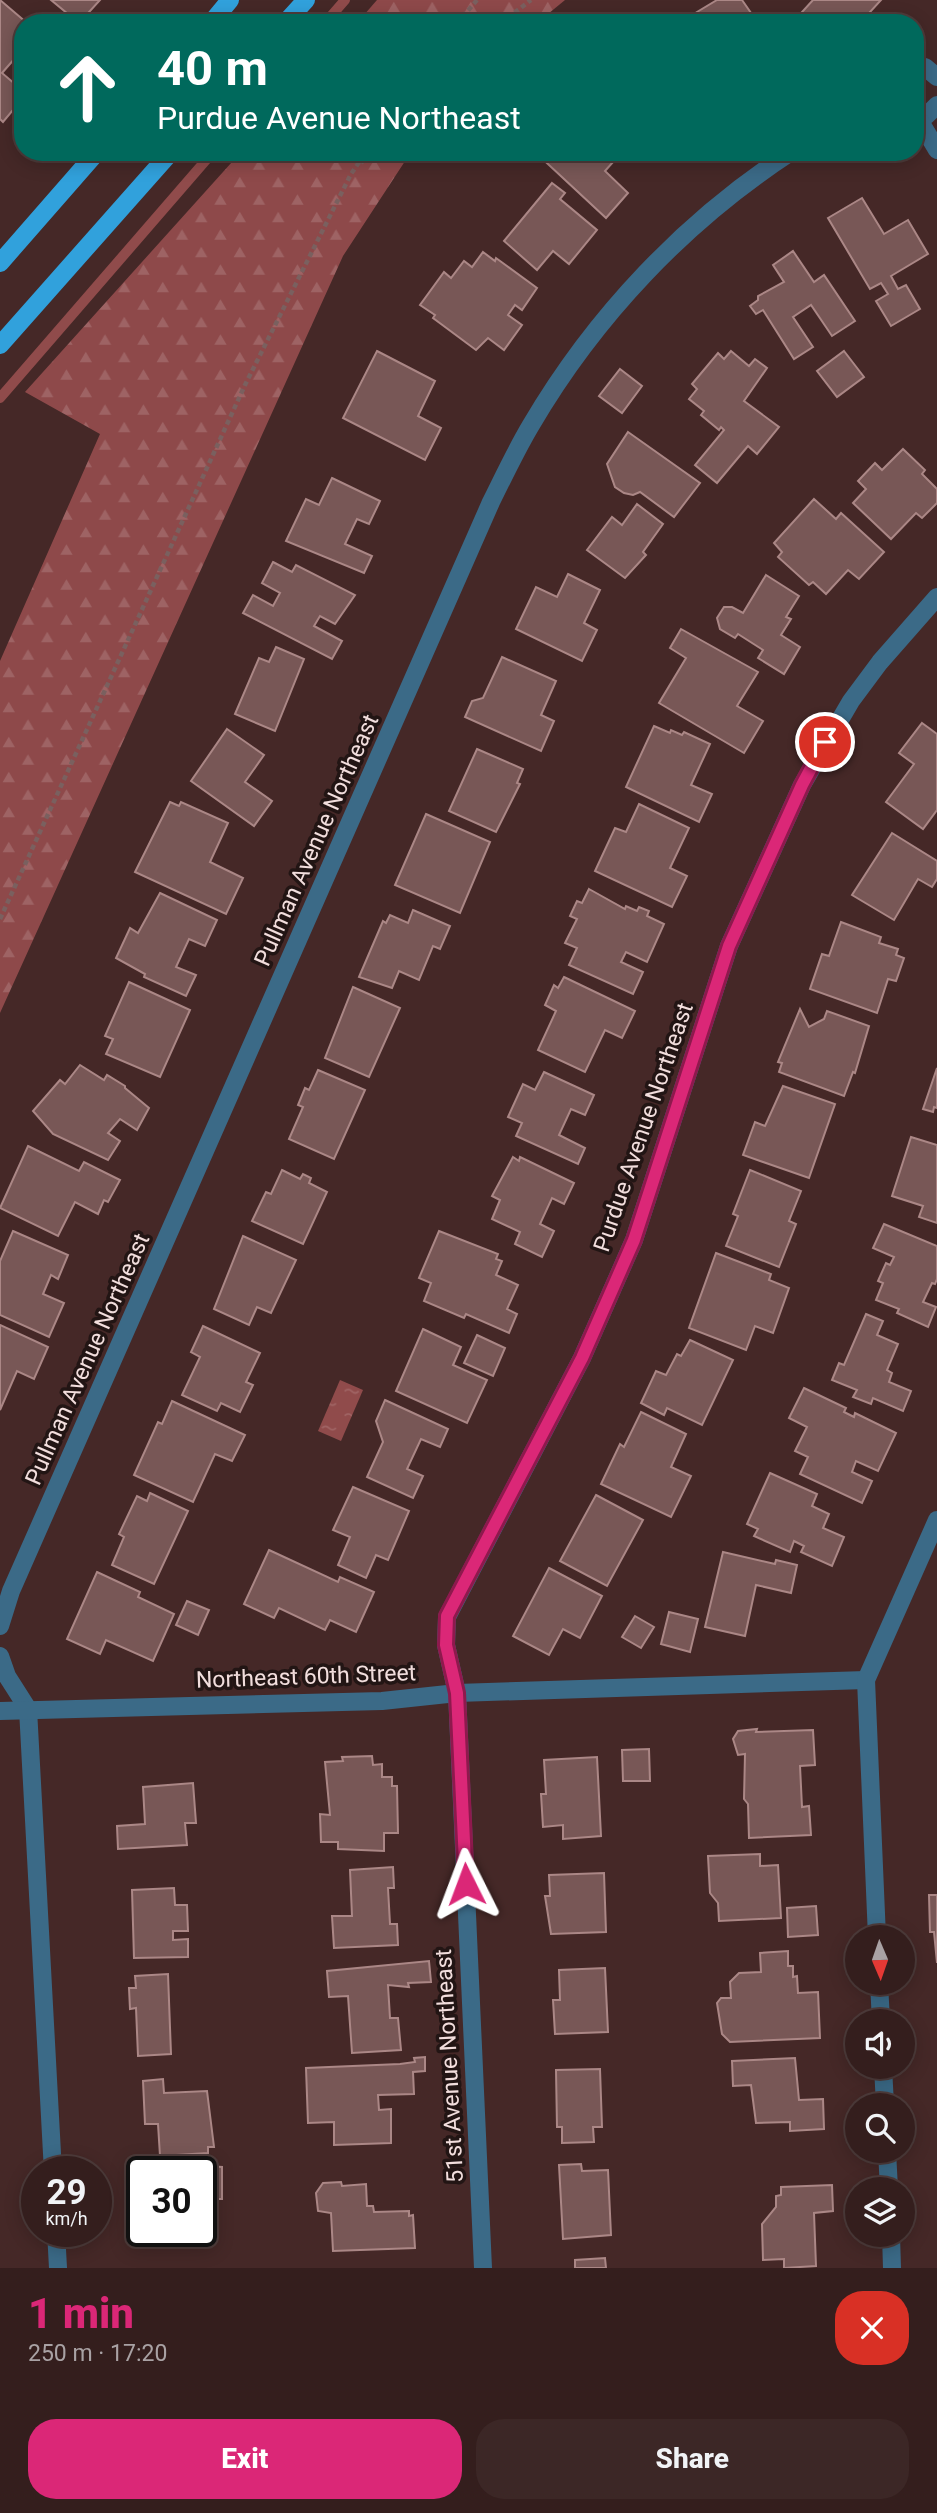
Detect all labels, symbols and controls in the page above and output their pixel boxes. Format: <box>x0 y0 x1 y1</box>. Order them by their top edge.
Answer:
text: 40 m <box>157 40 268 97</box>
icon: ahead <box>42 42 133 133</box>
text: Purdue Avenue Northeast <box>157 99 521 137</box>
street label: Pullman Avenue Northeast <box>249 710 384 970</box>
pin <box>795 712 855 772</box>
icon: arrive <box>806 723 844 761</box>
street label: Purdue Avenue Northeast <box>588 999 699 1255</box>
street label: Pullman Avenue Northeast <box>20 1229 155 1489</box>
street label: Northeast 60th Street <box>195 1659 417 1694</box>
position arrow <box>429 1847 503 1921</box>
north arrow <box>845 1925 915 1995</box>
map controls <box>845 1925 915 2247</box>
street label: 51st Avenue Northeast <box>430 1948 469 2184</box>
button: sound <box>845 2009 915 2079</box>
button: search <box>845 2093 915 2163</box>
speed limit sign: 30 <box>126 2156 217 2247</box>
text: 29 <box>46 2172 87 2213</box>
button: layers <box>845 2177 915 2247</box>
text: km/h <box>45 2208 88 2229</box>
text: 1 min <box>28 2289 134 2338</box>
button: close <box>835 2291 909 2365</box>
text: 250 m · 17:20 <box>28 2340 167 2367</box>
button: Exit <box>28 2419 462 2499</box>
button: Share <box>476 2419 909 2499</box>

